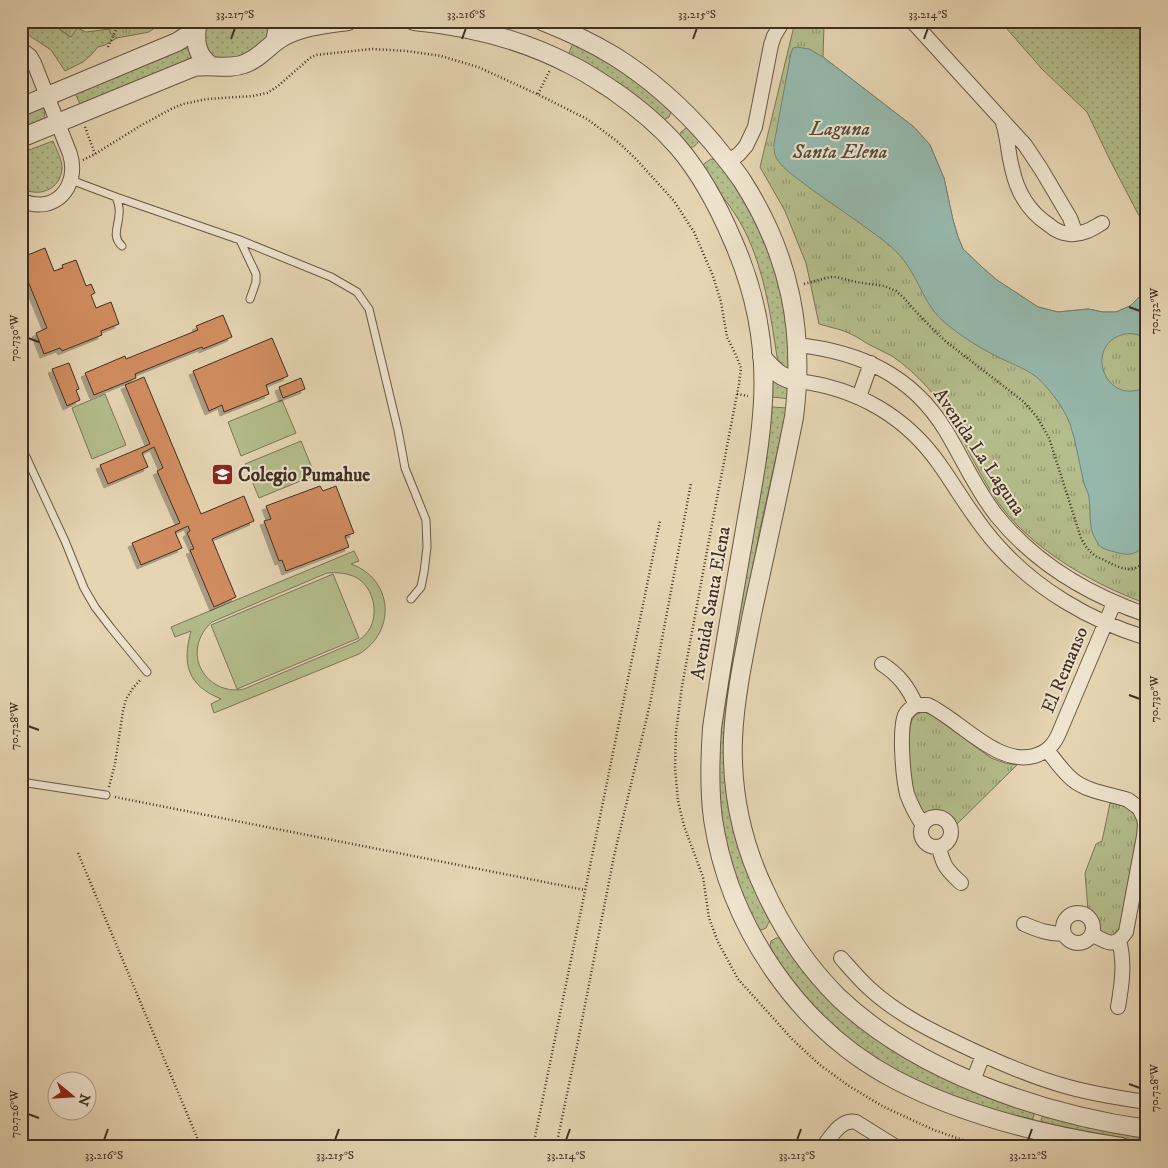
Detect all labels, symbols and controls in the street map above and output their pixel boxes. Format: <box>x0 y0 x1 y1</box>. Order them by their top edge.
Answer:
text: 33.217°S <box>216 7 254 22</box>
text: 33.216°S <box>447 7 485 22</box>
text: 33.215°S <box>678 7 716 22</box>
text: 33.214°S <box>908 7 948 22</box>
water label: Laguna Santa Elena <box>792 117 887 165</box>
text: 70.732°W <box>1147 287 1162 334</box>
text: 70.730°W <box>7 313 22 361</box>
street label: Avenida La Laguna <box>928 384 1030 520</box>
school or university icon: Colegio Pumahue <box>210 463 234 487</box>
place label: Colegio Pumahue <box>238 464 370 487</box>
street label: Avenida Santa Elena <box>686 524 736 682</box>
street label: El Remanso <box>1037 623 1093 717</box>
text: 70.730°W <box>1147 674 1162 722</box>
text: 70.728°W <box>7 701 22 750</box>
text: 70.728°W <box>1147 1063 1162 1112</box>
north arrow <box>48 1070 98 1120</box>
text: 70.726°W <box>7 1089 22 1138</box>
text: N <box>73 1091 94 1108</box>
text: 33.216°S <box>85 1148 123 1163</box>
text: 33.215°S <box>316 1148 354 1163</box>
text: 33.214°S <box>546 1148 586 1163</box>
text: 33.213°S <box>779 1148 815 1163</box>
text: 33.212°S <box>1009 1148 1047 1163</box>

